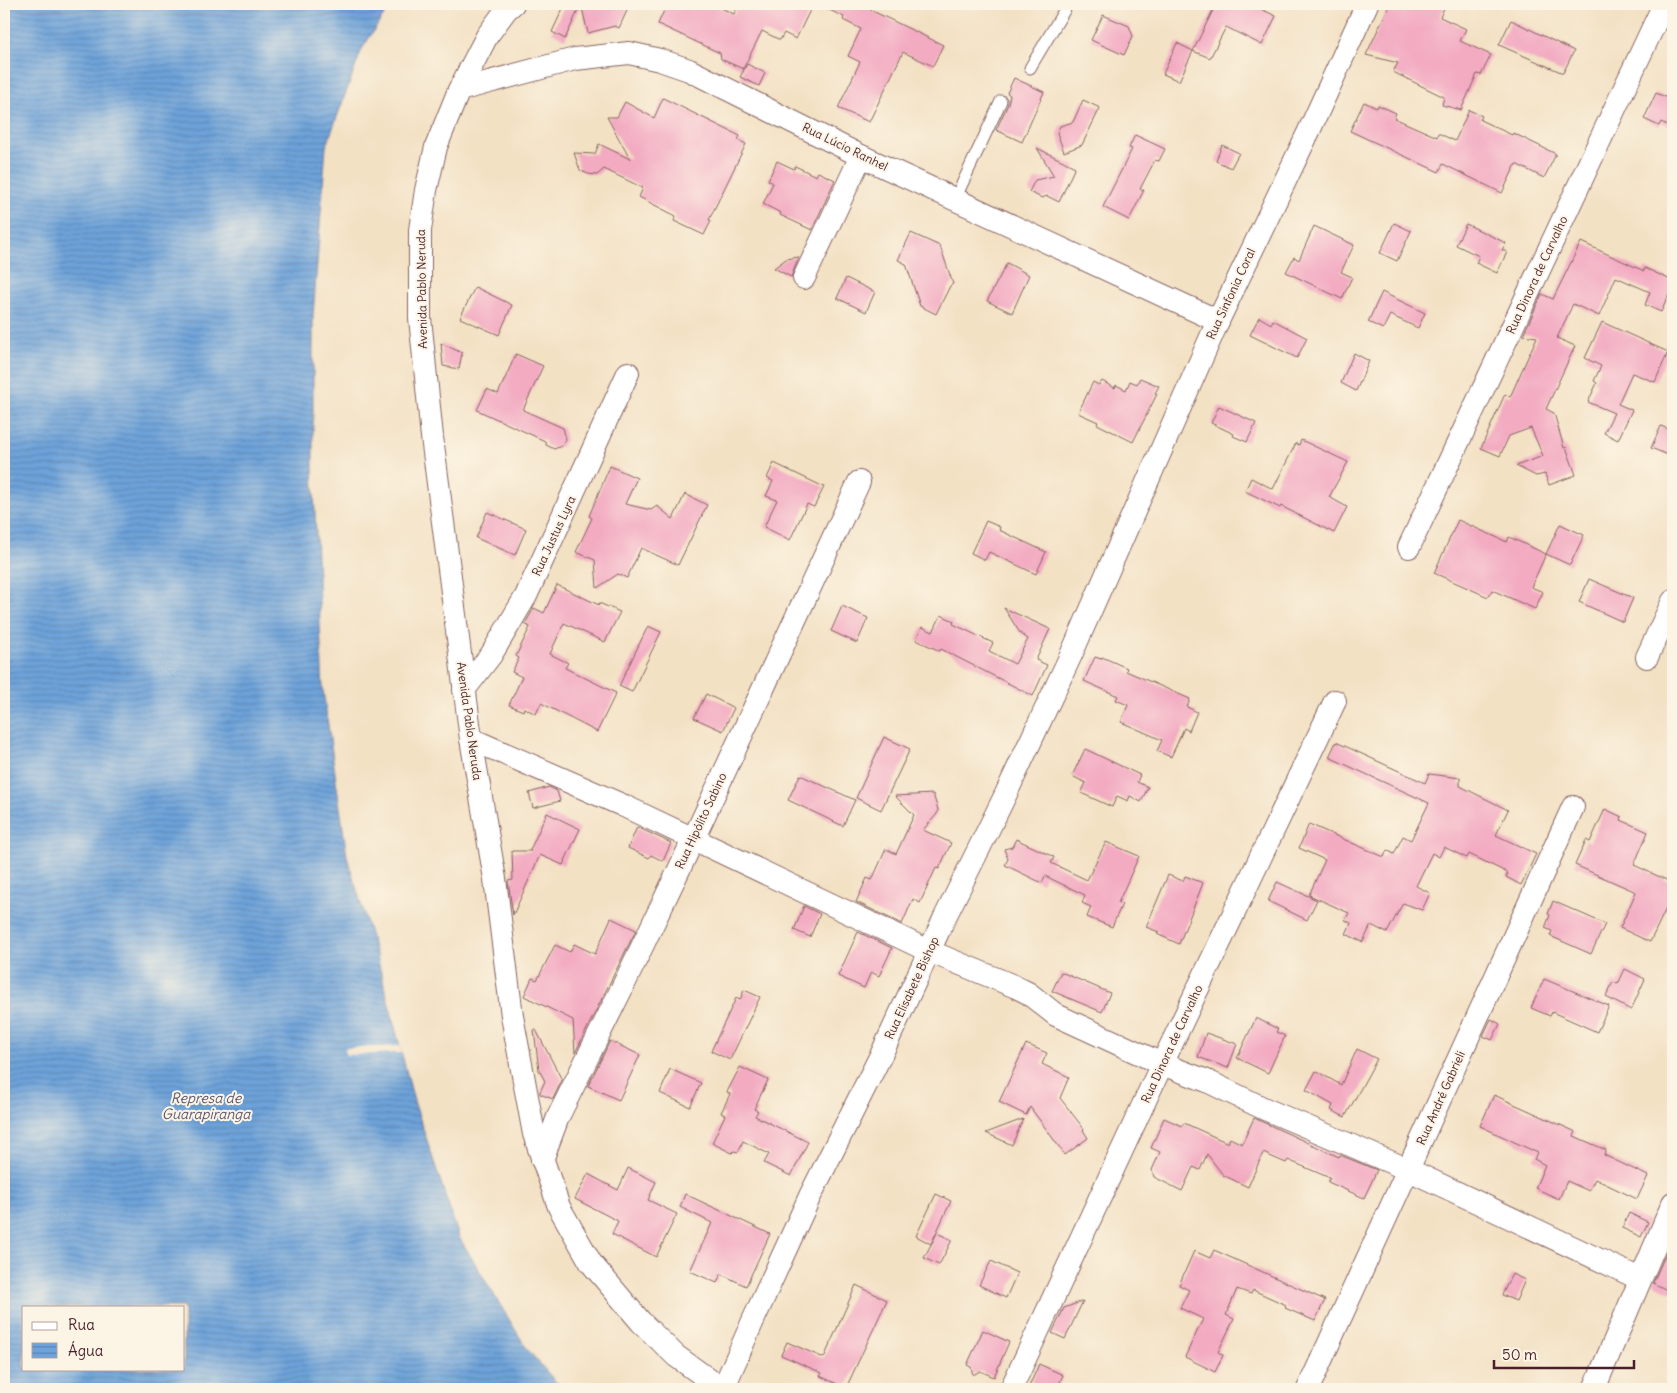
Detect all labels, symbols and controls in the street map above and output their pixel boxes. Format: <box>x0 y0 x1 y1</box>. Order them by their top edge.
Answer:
street label: Rua Lúcio Ranhel <box>800 119 890 174</box>
street label: Rua Dinora de Carvalho <box>1503 213 1571 336</box>
street label: Avenida Pablo Neruda <box>413 229 430 349</box>
street label: Rua Sinfonia Coral <box>1203 246 1258 342</box>
street label: Rua Justus Lyra <box>528 493 579 578</box>
street label: Avenida Pablo Neruda <box>454 661 485 781</box>
street label: Rua Hipólito Sabino <box>672 770 730 871</box>
street label: Rua Elisabete Bishop <box>881 934 942 1042</box>
street label: Rua Dinora de Carvalho <box>1138 982 1206 1105</box>
street label: Rua André Gabrieli <box>1413 1048 1468 1147</box>
water label: Represa de Guarapiranga <box>162 1089 251 1123</box>
legend <box>22 1306 185 1370</box>
text: Rua <box>68 1315 95 1334</box>
scale bar <box>1494 1338 1634 1370</box>
text: Água <box>68 1341 104 1360</box>
text: 50 m <box>1502 1345 1537 1364</box>

